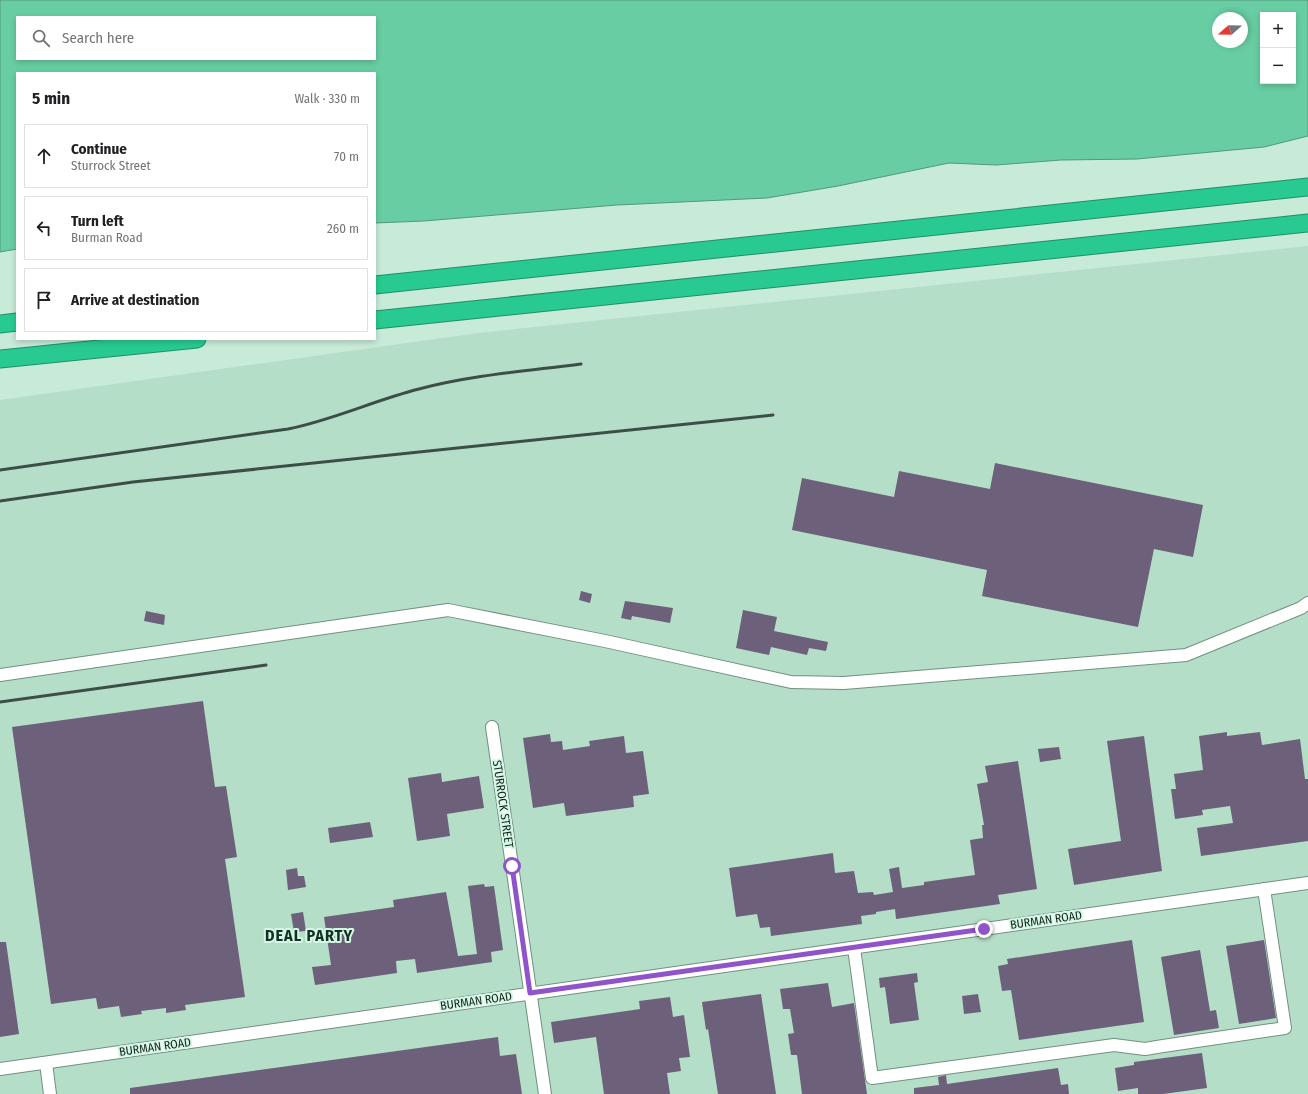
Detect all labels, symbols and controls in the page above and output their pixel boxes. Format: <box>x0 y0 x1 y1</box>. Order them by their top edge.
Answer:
north arrow <box>1212 12 1248 48</box>
map controls <box>1260 12 1296 84</box>
button: + <box>1260 12 1296 48</box>
search box <box>16 16 376 60</box>
icon: search <box>30 27 52 49</box>
text: Search here <box>62 29 134 47</box>
button: − <box>1260 48 1296 84</box>
text: 5 min <box>32 88 70 109</box>
text: Walk · 330 m <box>295 91 360 106</box>
text: Continue <box>71 140 127 158</box>
icon: ahead <box>33 145 55 167</box>
text: 70 m <box>334 149 359 164</box>
text: Sturrock Street <box>71 158 151 173</box>
text: Turn left <box>71 212 124 230</box>
icon: left <box>33 217 55 239</box>
text: 260 m <box>327 221 359 236</box>
text: Burman Road <box>71 230 143 245</box>
icon: arrive <box>33 289 55 311</box>
text: Arrive at destination <box>71 291 199 309</box>
street label: STURROCK STREET <box>490 759 516 849</box>
route start <box>503 857 521 875</box>
street label: BURMAN ROAD <box>1009 908 1083 932</box>
route end <box>975 920 993 938</box>
district label: DEAL PARTY <box>265 926 353 945</box>
street label: BURMAN ROAD <box>439 989 513 1013</box>
street label: BURMAN ROAD <box>118 1035 192 1059</box>

